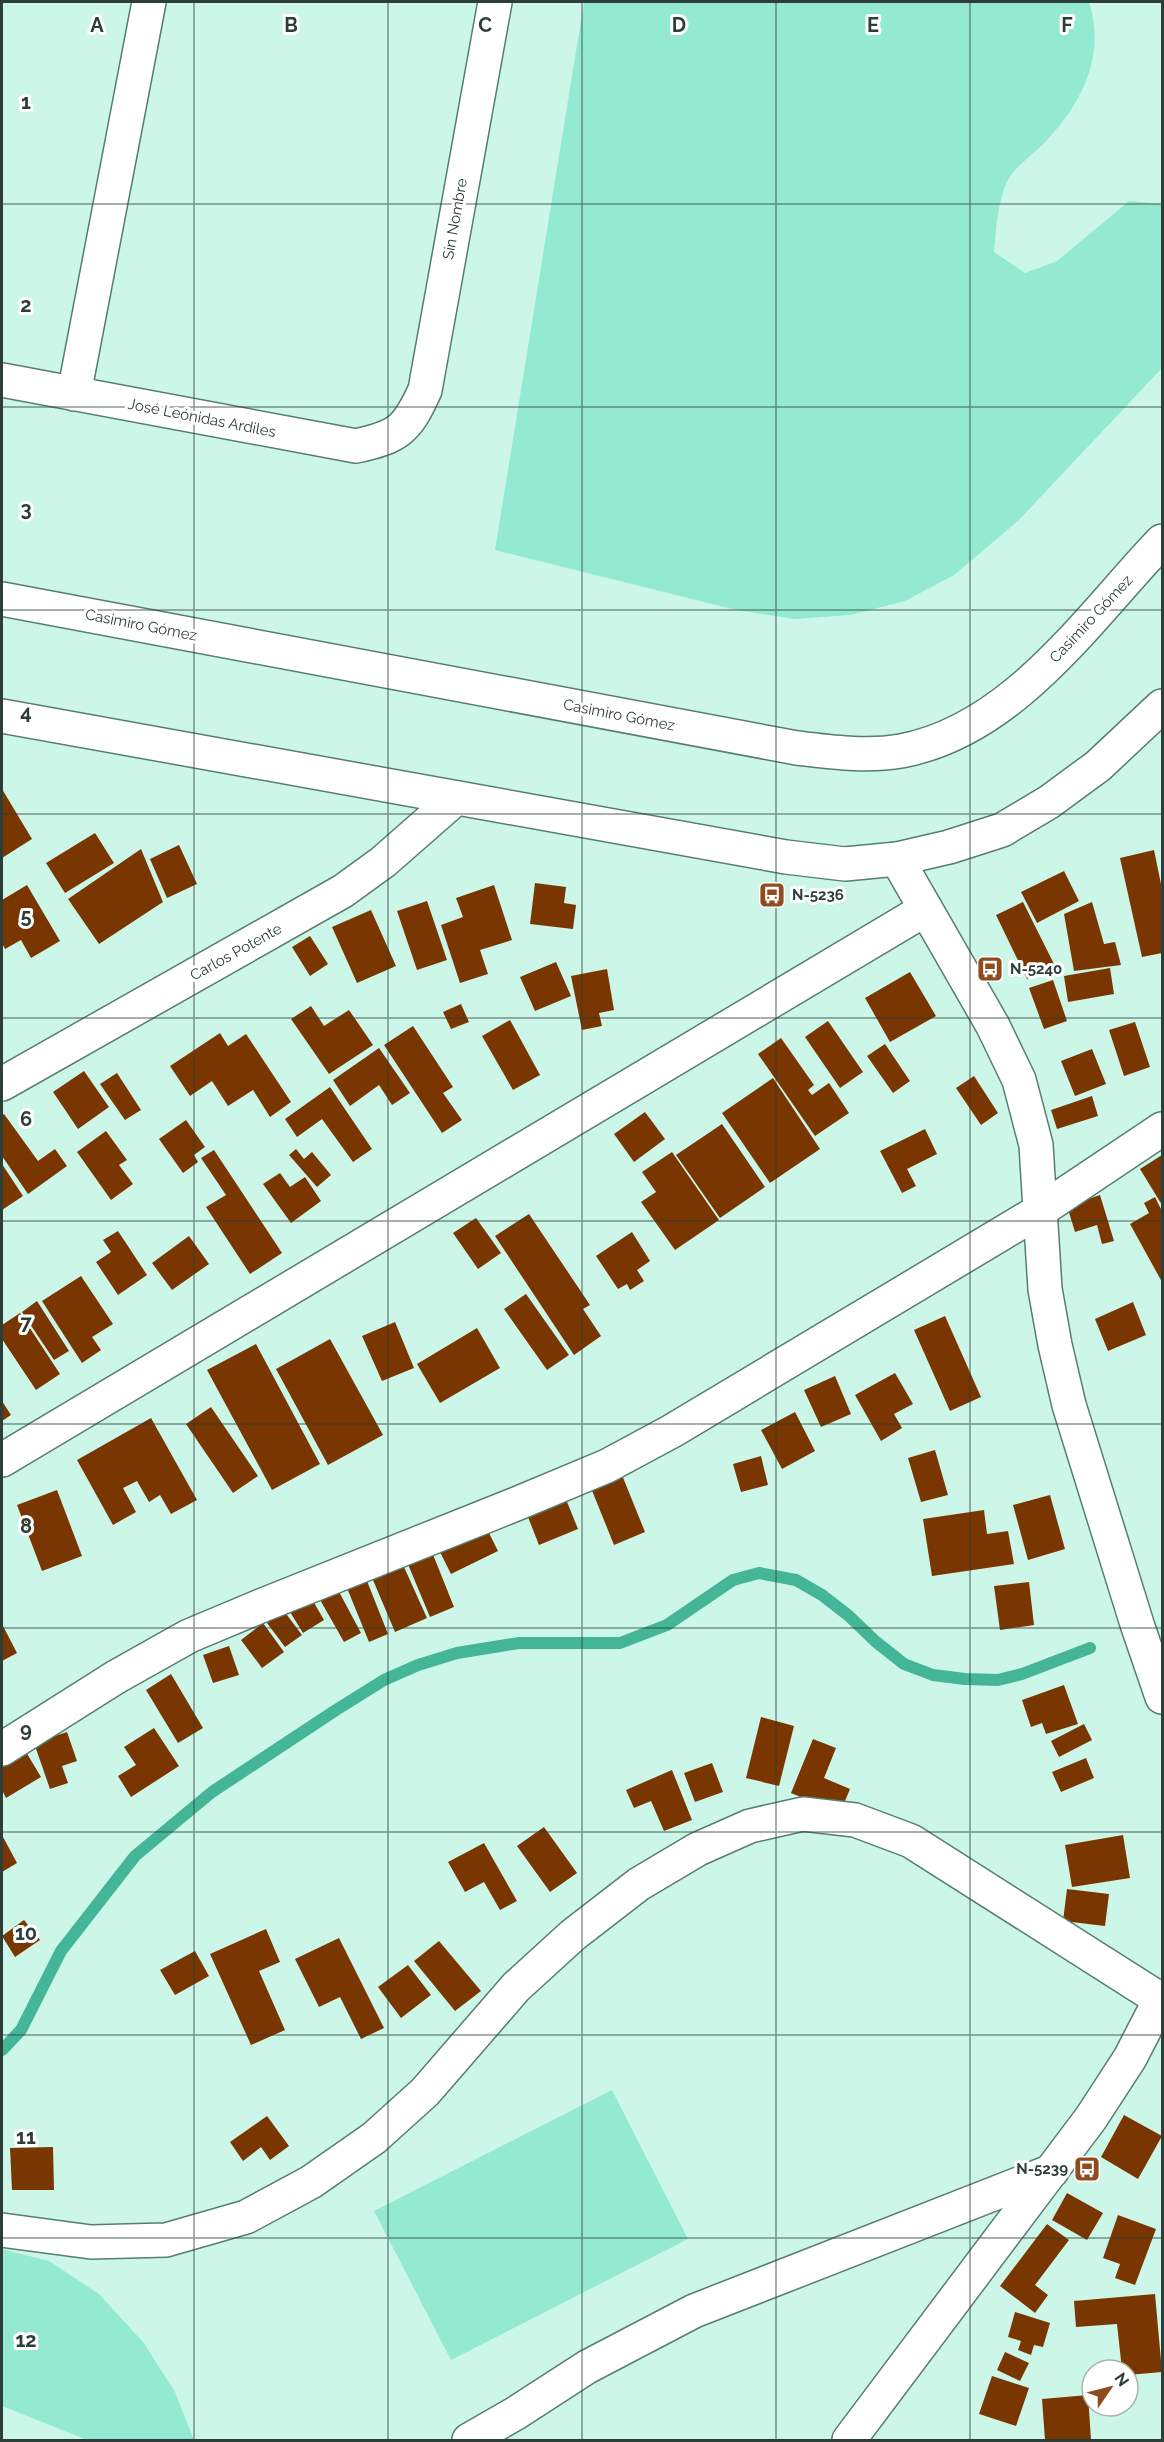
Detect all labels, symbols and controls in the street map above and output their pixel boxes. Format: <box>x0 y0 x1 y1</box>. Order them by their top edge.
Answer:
text: A <box>90 13 104 37</box>
text: B <box>284 13 298 37</box>
text: C <box>478 13 492 37</box>
text: D <box>672 13 686 37</box>
text: E <box>867 13 879 37</box>
text: F <box>1061 13 1073 37</box>
text: 1 <box>21 90 31 114</box>
street label: Sin Nombre <box>439 177 471 261</box>
text: 2 <box>20 293 32 317</box>
street label: José Leónidas Ardiles <box>127 395 277 441</box>
text: 3 <box>20 497 32 521</box>
street label: Casimiro Gómez <box>1046 571 1136 667</box>
street label: Casimiro Gómez <box>84 605 198 645</box>
street label: Casimiro Gómez <box>562 695 676 735</box>
text: 4 <box>20 700 32 724</box>
bus stop icon: N-5236 <box>757 880 787 910</box>
place label: N-5236 <box>792 886 844 904</box>
text: 5 <box>20 904 32 928</box>
street label: Carlos Potente <box>187 919 285 985</box>
bus stop icon: N-5240 <box>975 954 1005 984</box>
place label: N-5240 <box>1010 960 1062 978</box>
text: 6 <box>20 1107 32 1131</box>
text: 7 <box>20 1311 32 1335</box>
text: 8 <box>20 1514 32 1538</box>
text: 9 <box>20 1718 32 1742</box>
text: 10 <box>15 1921 37 1945</box>
text: 11 <box>16 2125 36 2149</box>
bus stop icon: N-5239 <box>1072 2154 1102 2184</box>
place label: N-5239 <box>1016 2160 1068 2178</box>
text: 12 <box>15 2328 37 2352</box>
north arrow <box>1080 2358 1140 2418</box>
text: N <box>1111 2369 1133 2390</box>

